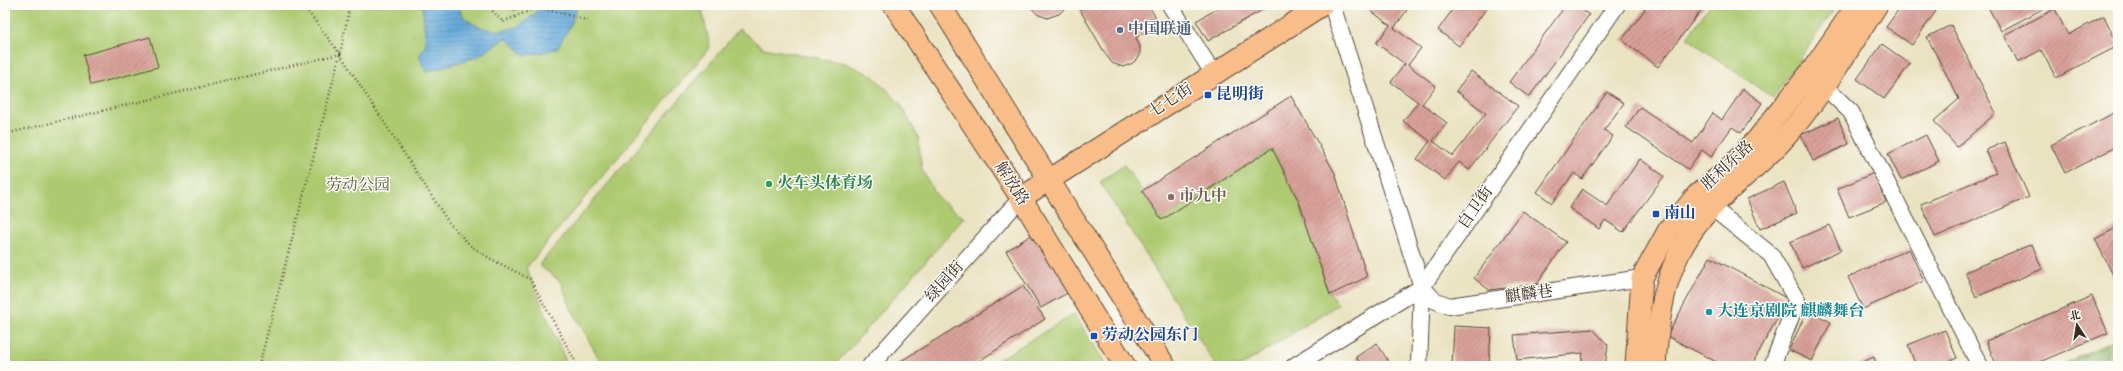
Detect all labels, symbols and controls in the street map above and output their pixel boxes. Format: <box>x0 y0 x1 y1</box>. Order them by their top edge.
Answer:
place label: 中国联通 <box>1128 20 1192 40</box>
marker: 中国联通 <box>1115 25 1125 35</box>
street label: 七七街 <box>1145 80 1197 122</box>
place label: 昆明街 <box>1216 85 1264 105</box>
marker: 昆明街 <box>1203 90 1213 100</box>
street label: 胜利东路 <box>1698 137 1758 195</box>
street label: 解放路 <box>990 158 1032 210</box>
place label: 火车头体育场 <box>777 173 873 194</box>
park label: 劳动公园 <box>326 176 390 196</box>
marker: 火车头体育场 <box>764 179 774 189</box>
street label: 自卫街 <box>1454 183 1498 233</box>
place label: 市九中 <box>1179 186 1227 207</box>
marker: 市九中 <box>1166 192 1176 202</box>
place label: 南山 <box>1664 204 1696 224</box>
marker: 南山 <box>1651 209 1661 219</box>
street label: 绿园街 <box>922 257 968 307</box>
street label: 麒麟巷 <box>1504 282 1554 308</box>
place label: 大连京剧院 麒麟舞台 <box>1717 301 1865 322</box>
north arrow <box>2057 305 2097 345</box>
marker: 大连京剧院 麒麟舞台 <box>1704 307 1714 317</box>
text: 北 <box>2068 308 2082 324</box>
place label: 劳动公园东门 <box>1102 326 1198 346</box>
marker: 劳动公园东门 <box>1089 331 1099 341</box>

